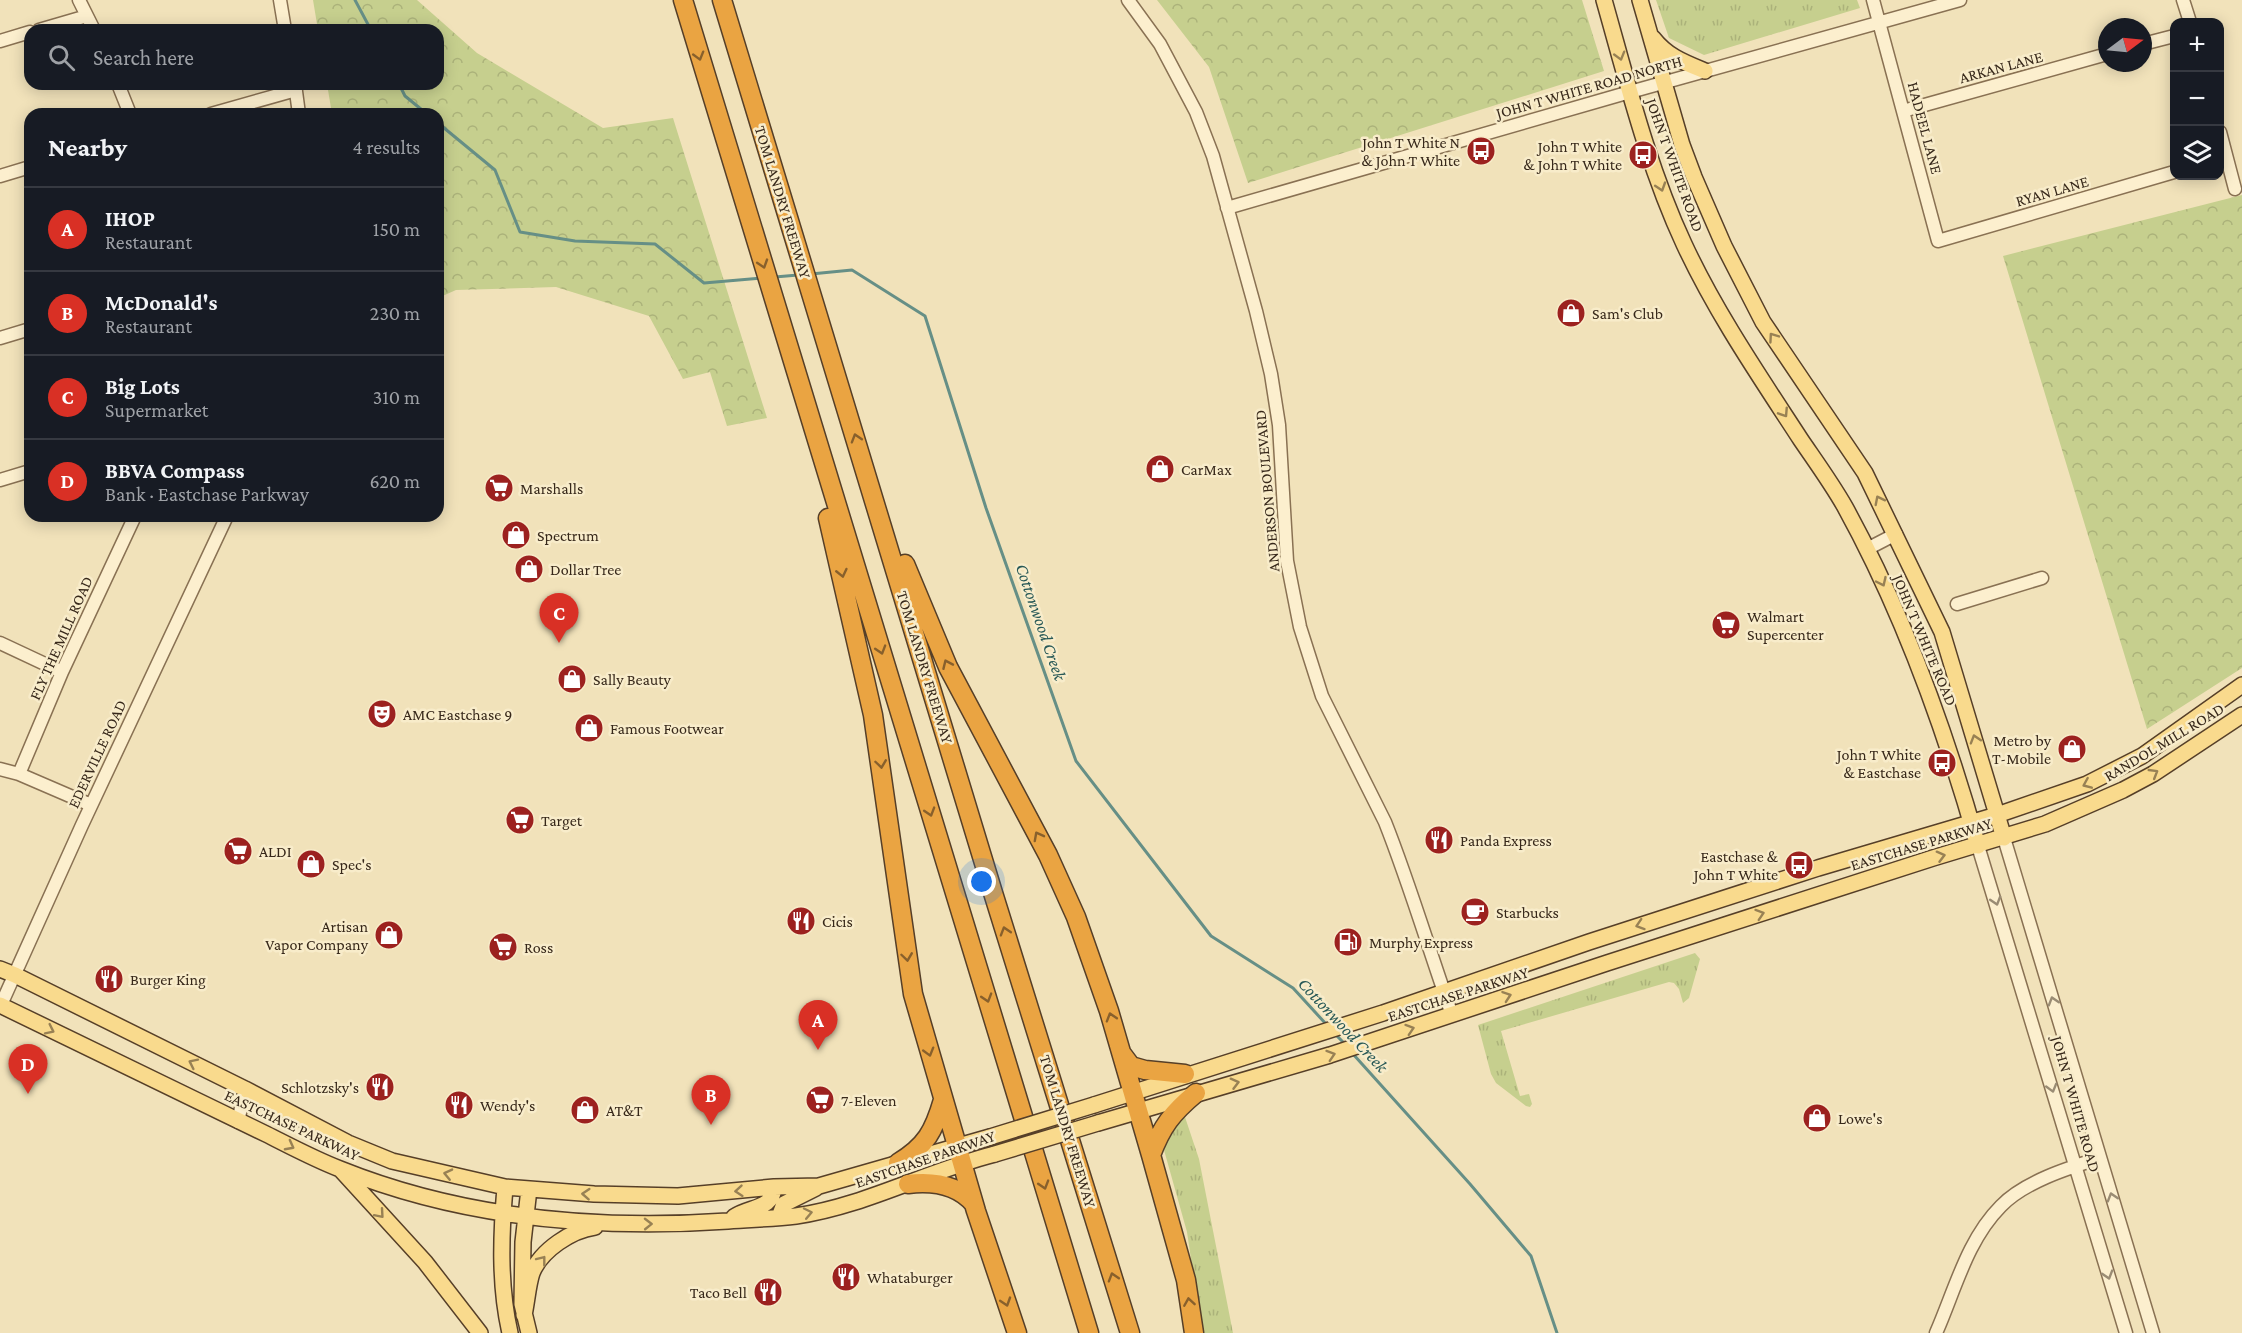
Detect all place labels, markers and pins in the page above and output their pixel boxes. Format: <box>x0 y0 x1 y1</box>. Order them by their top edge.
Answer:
place label: John T White N & John T White <box>1360 134 1460 170</box>
bus stop icon: John T White N & John T White <box>1465 135 1497 167</box>
place label: John T White & John T White <box>1524 138 1622 174</box>
bus stop icon: John T White & John T White <box>1627 139 1659 171</box>
shop icon: Sam's Club <box>1555 297 1587 329</box>
place label: Sam's Club <box>1592 305 1663 322</box>
shop icon: CarMax <box>1144 453 1176 485</box>
place label: CarMax <box>1181 461 1232 478</box>
supermarket icon: Marshalls <box>483 472 515 504</box>
place label: Marshalls <box>520 480 583 497</box>
shop icon: Spectrum <box>500 519 532 551</box>
place label: Spectrum <box>537 527 599 545</box>
shop icon: Dollar Tree <box>513 553 545 585</box>
place label: Dollar Tree <box>550 561 621 578</box>
pin: C <box>540 594 578 643</box>
place label: Walmart Supercenter <box>1747 608 1824 644</box>
supermarket icon: Walmart Supercenter <box>1710 609 1742 641</box>
shop icon: Sally Beauty <box>556 663 588 695</box>
place label: Sally Beauty <box>593 671 672 689</box>
theatre icon: AMC Eastchase 9 <box>366 698 398 730</box>
place label: AMC Eastchase 9 <box>403 706 512 723</box>
shop icon: Famous Footwear <box>573 712 605 744</box>
place label: Famous Footwear <box>610 720 724 737</box>
place label: Metro by T-Mobile <box>1992 732 2052 767</box>
shop icon: Metro by T-Mobile <box>2056 733 2088 765</box>
place label: John T White & Eastchase <box>1835 746 1921 781</box>
bus stop icon: John T White & Eastchase <box>1926 747 1958 779</box>
supermarket icon: Target <box>504 804 536 836</box>
place label: Target <box>541 812 583 830</box>
restaurant icon: Panda Express <box>1423 824 1455 856</box>
place label: Panda Express <box>1460 832 1552 850</box>
supermarket icon: ALDI <box>222 835 254 867</box>
place label: ALDI <box>259 843 292 860</box>
shop icon: Spec's <box>295 848 327 880</box>
place label: Eastchase & John T White <box>1692 848 1779 884</box>
bus stop icon: Eastchase & John T White <box>1783 849 1815 881</box>
place label: Spec's <box>332 856 371 874</box>
cafe icon: Starbucks <box>1459 896 1491 928</box>
place label: Starbucks <box>1496 904 1559 921</box>
restaurant icon: Cicis <box>785 905 817 937</box>
place label: Cicis <box>822 913 853 930</box>
place label: Artisan Vapor Company <box>265 918 369 954</box>
shop icon: Artisan Vapor Company <box>373 919 405 951</box>
fuel station icon: Murphy Express <box>1332 926 1364 958</box>
supermarket icon: Ross <box>487 931 519 963</box>
place label: Murphy Express <box>1369 934 1473 952</box>
place label: Ross <box>524 939 553 956</box>
restaurant icon: Burger King <box>93 963 125 995</box>
place label: Burger King <box>130 971 206 989</box>
pin: A <box>798 1000 838 1050</box>
pin: D <box>9 1044 48 1094</box>
restaurant icon: Schlotzsky's <box>364 1071 396 1103</box>
pin: B <box>692 1076 730 1125</box>
place label: Schlotzsky's <box>281 1079 359 1097</box>
supermarket icon: 7-Eleven <box>804 1084 836 1116</box>
restaurant icon: Wendy's <box>443 1089 475 1121</box>
place label: 7-Eleven <box>841 1092 897 1109</box>
shop icon: AT&T <box>569 1094 601 1126</box>
place label: Wendy's <box>480 1097 535 1115</box>
place label: AT&T <box>606 1102 643 1119</box>
shop icon: Lowe's <box>1801 1102 1833 1134</box>
place label: Lowe's <box>1838 1110 1882 1127</box>
restaurant icon: Whataburger <box>830 1261 862 1293</box>
place label: Whataburger <box>867 1269 953 1287</box>
restaurant icon: Taco Bell <box>752 1276 784 1308</box>
place label: Taco Bell <box>690 1284 747 1301</box>

